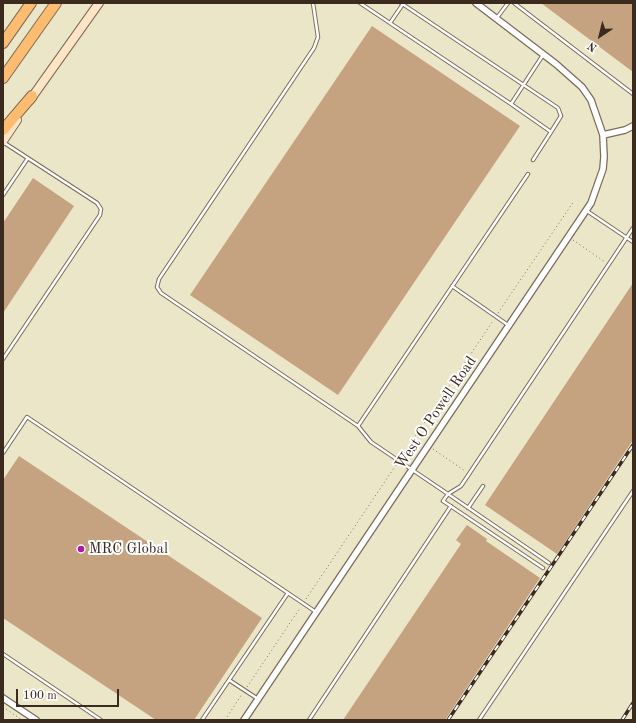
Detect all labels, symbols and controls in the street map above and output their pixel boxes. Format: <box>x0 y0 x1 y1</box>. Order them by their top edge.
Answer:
north arrow <box>580 16 620 56</box>
text: N <box>586 39 599 53</box>
street label: West O Powell Road <box>392 353 480 473</box>
place label: MRC Global <box>89 540 168 558</box>
marker: MRC Global <box>76 544 86 554</box>
scale bar <box>18 681 121 707</box>
text: 100 m <box>23 690 57 702</box>

